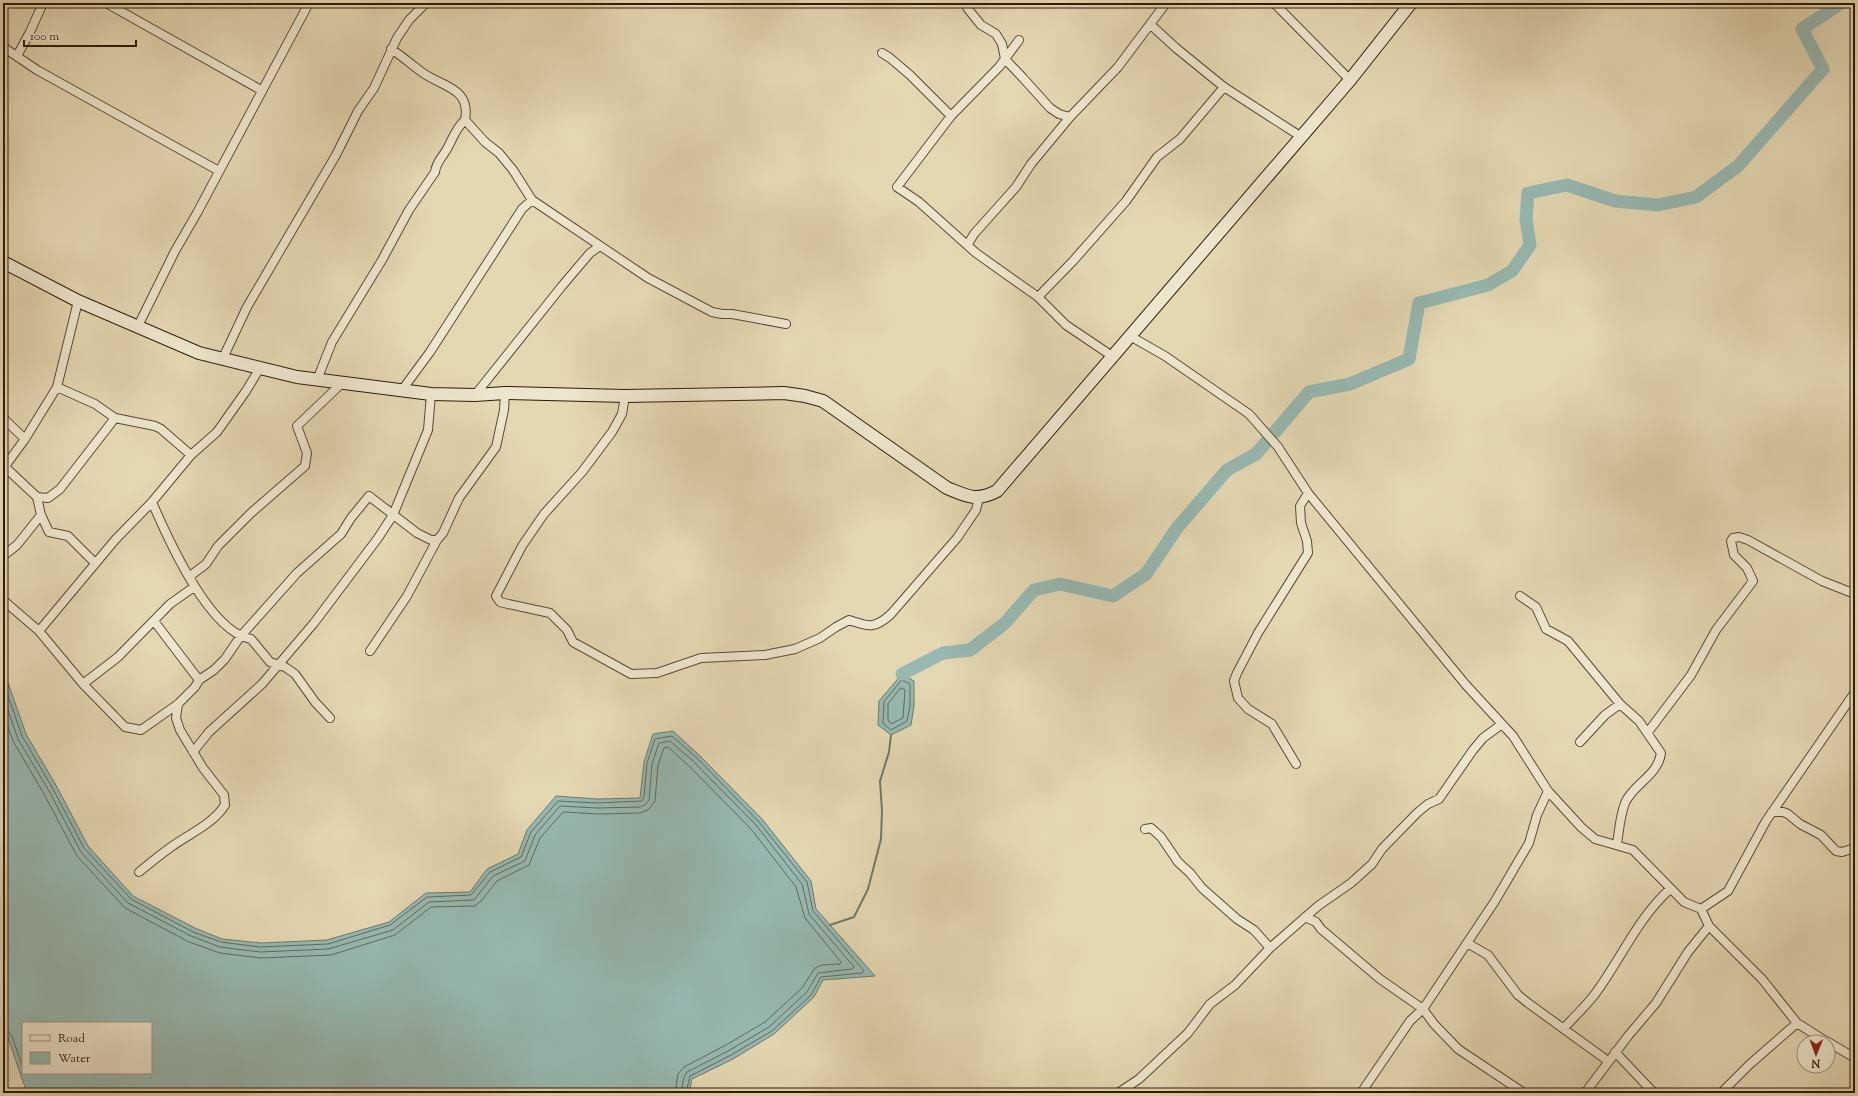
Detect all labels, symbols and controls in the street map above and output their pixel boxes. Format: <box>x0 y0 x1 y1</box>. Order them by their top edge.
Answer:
scale bar <box>24 22 136 48</box>
text: 100 m <box>30 28 59 46</box>
legend <box>22 1022 152 1074</box>
text: Road <box>58 1030 85 1048</box>
north arrow <box>1796 1034 1836 1074</box>
text: Water <box>58 1050 91 1068</box>
text: N <box>1811 1055 1821 1071</box>

